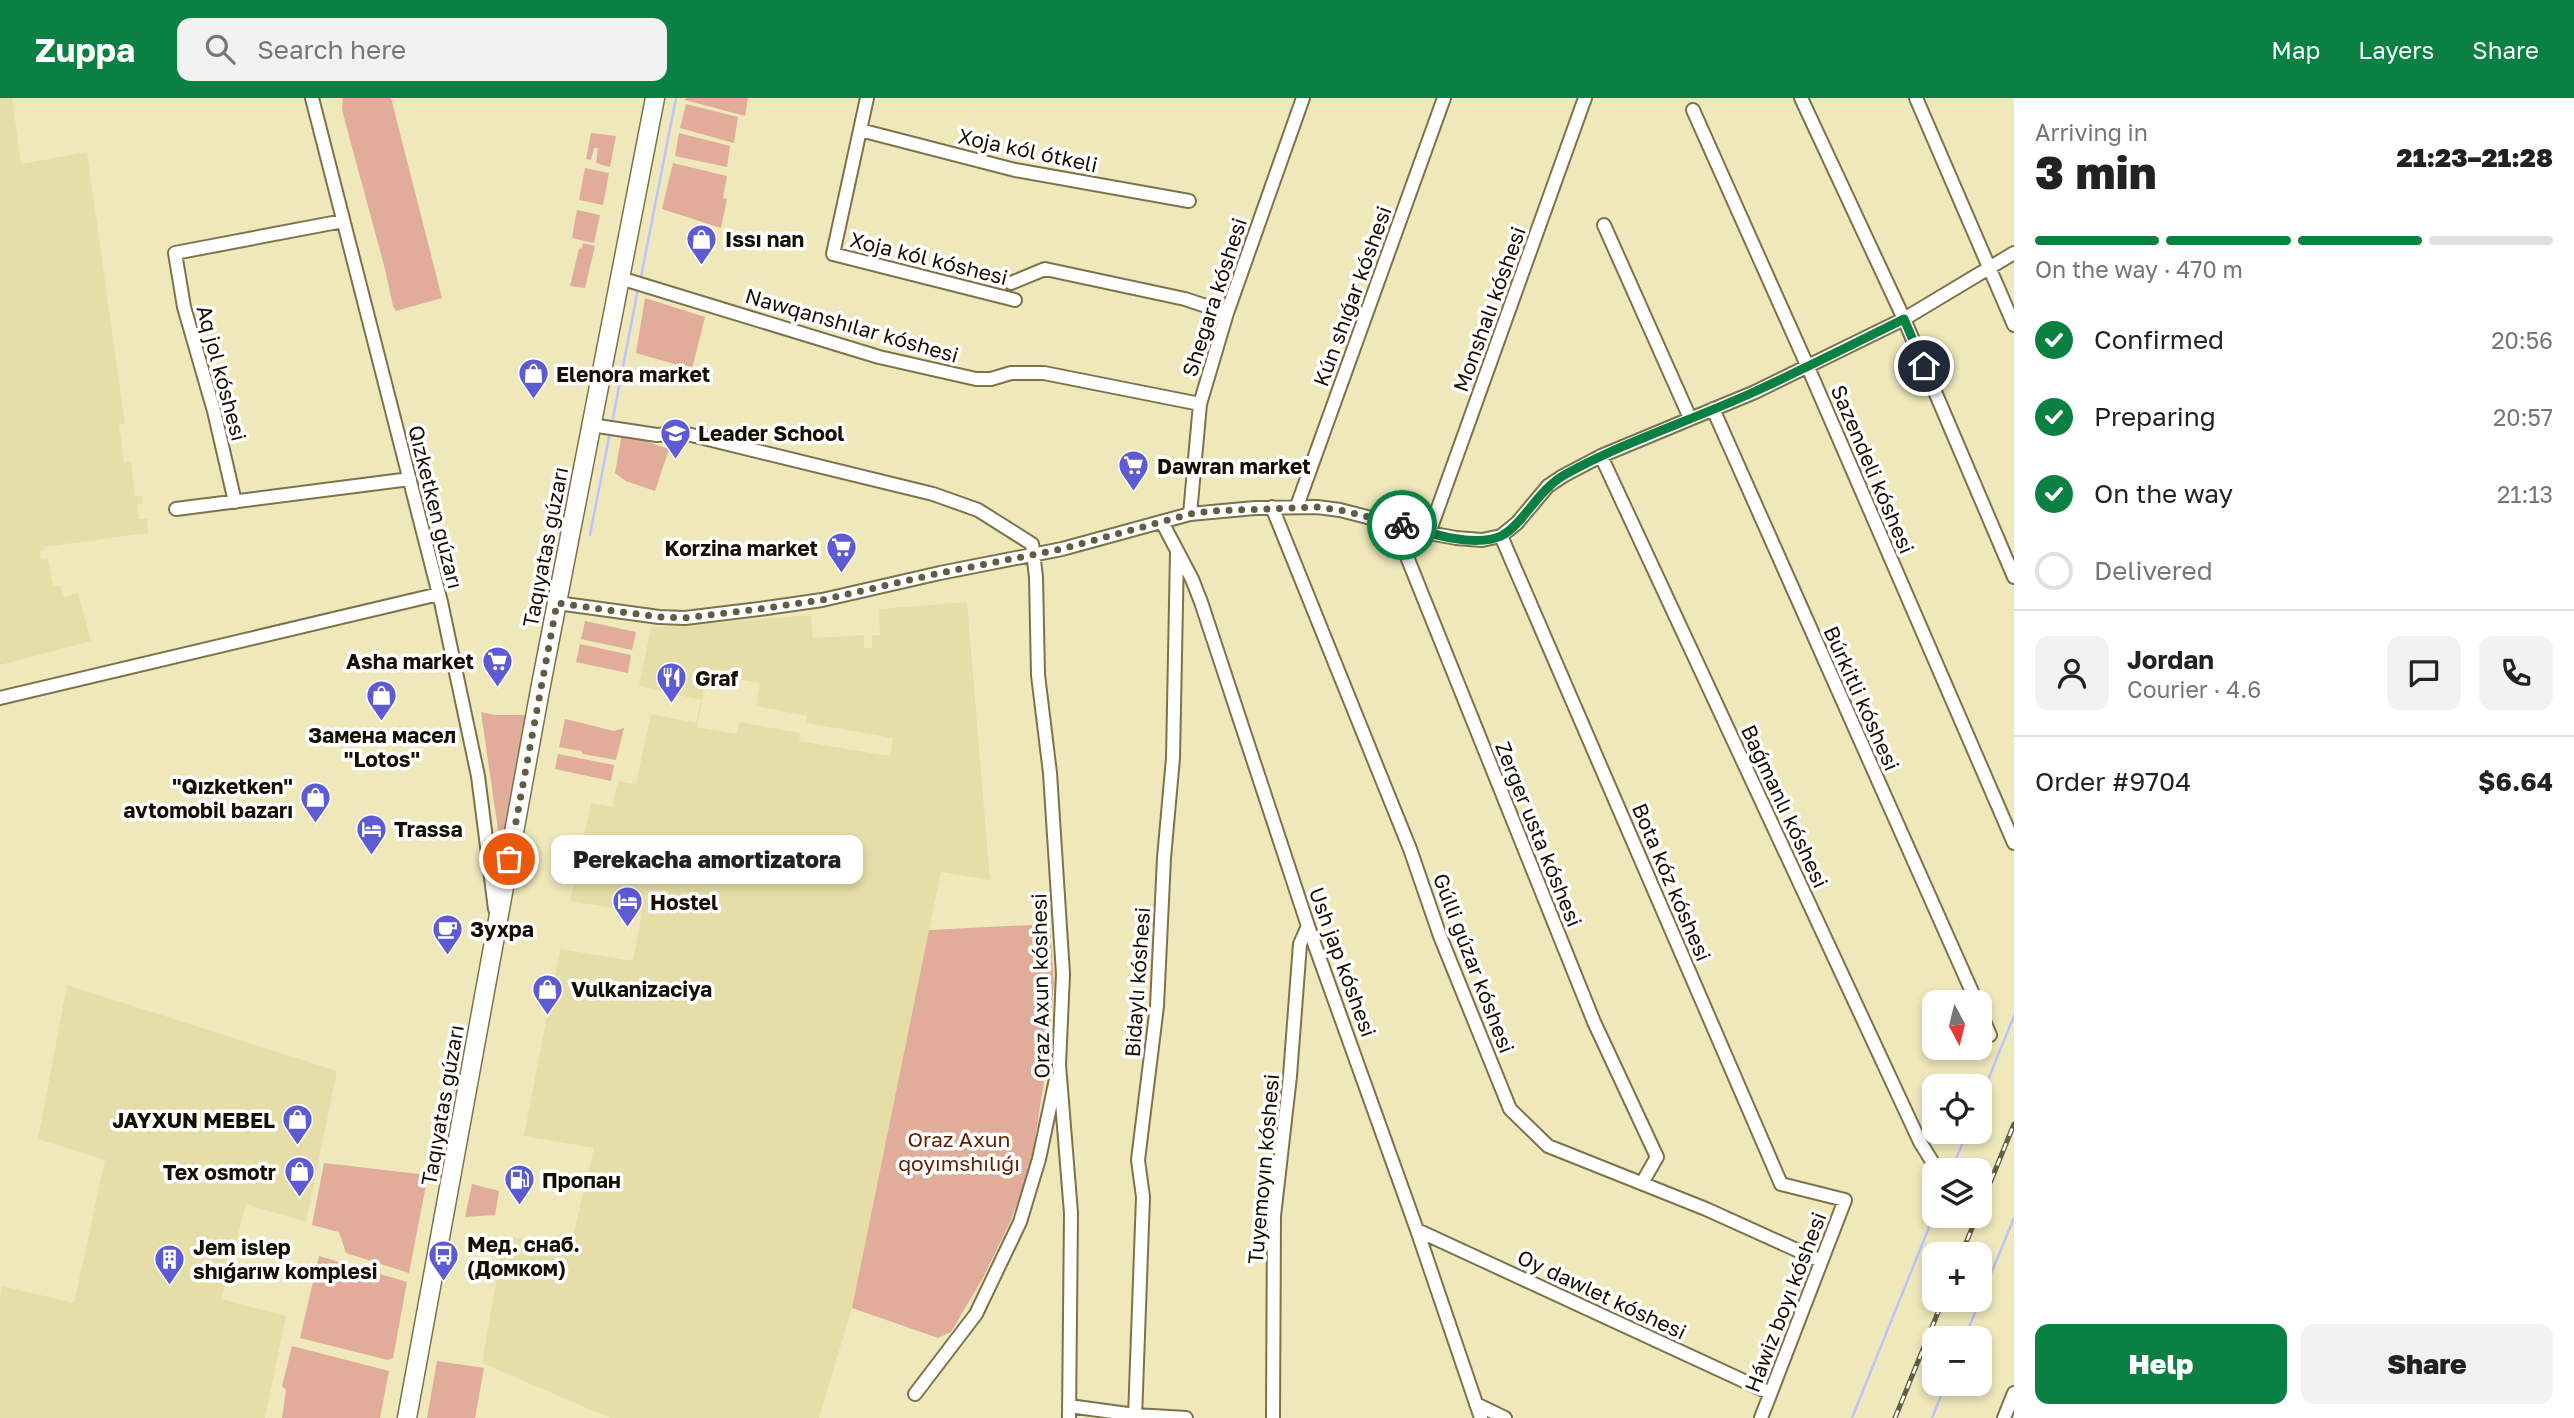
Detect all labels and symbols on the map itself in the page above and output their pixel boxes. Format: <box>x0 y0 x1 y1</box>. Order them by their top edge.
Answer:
street label: Xoja kól ótkeli <box>956 123 1100 177</box>
street label: Kún shıǵar kóshesi <box>1307 202 1397 390</box>
street label: Shegara kóshesi <box>1176 214 1252 380</box>
shop icon: Issı nan <box>685 222 719 266</box>
street label: Monshalı kóshesi <box>1447 223 1531 395</box>
place label: Issı nan <box>725 226 804 252</box>
street label: Xoja kól kóshesi <box>847 226 1011 290</box>
street label: Nawqanshılar kóshesi <box>742 282 962 368</box>
street label: Aq jol kóshesi <box>191 302 253 444</box>
pin <box>1894 336 1954 396</box>
shop icon: Elenora market <box>516 357 550 401</box>
place label: Elenora market <box>556 361 710 387</box>
street label: Sazendeli kóshesi <box>1826 381 1920 557</box>
school or university icon: Leader School <box>658 416 692 460</box>
place label: Leader School <box>698 420 844 446</box>
street label: Qızketken gúzarı <box>403 422 469 592</box>
supermarket icon: Dawran market <box>1117 449 1151 493</box>
place label: Dawran market <box>1157 453 1311 479</box>
street label: Taqıyatas gúzarı <box>517 465 573 629</box>
courier <box>1367 490 1437 560</box>
supermarket icon: Korzina market <box>824 531 858 575</box>
place label: Korzina market <box>664 535 818 561</box>
street label: Búrkitli kóshesi <box>1819 622 1905 774</box>
supermarket icon: Asha market <box>480 644 514 688</box>
place label: Asha market <box>346 648 474 674</box>
restaurant icon: Graf <box>655 661 689 705</box>
place label: Graf <box>695 665 738 691</box>
shop icon: Замена масел "Lotos" <box>365 678 399 722</box>
street label: Baǵmanlı kóshesi <box>1736 720 1834 892</box>
place label: Замена масел "Lotos" <box>308 722 456 772</box>
street label: Zerger usta kóshesi <box>1490 738 1588 930</box>
place label: "Qızketken" avtomobil bazarı <box>123 773 293 823</box>
shop icon: "Qızketken" avtomobil bazarı <box>299 781 333 825</box>
street label: Bota kóz kóshesi <box>1627 799 1717 965</box>
hotel icon: Trassa <box>354 812 388 856</box>
place label: Trassa <box>394 816 463 842</box>
pin <box>479 829 539 889</box>
callout: Perekacha amortizatora <box>551 834 862 884</box>
street label: Gúlli gúzar kóshesi <box>1428 869 1520 1057</box>
street label: Ush jap kóshesi <box>1304 884 1382 1040</box>
hotel icon: Hostel <box>610 885 644 929</box>
place label: Hostel <box>650 889 718 915</box>
street label: Oraz Axun kóshesi <box>1025 893 1055 1079</box>
street label: Bidaylı kóshesi <box>1119 906 1155 1058</box>
cafe icon: Зухра <box>430 912 464 956</box>
place label: Зухра <box>470 916 534 942</box>
shop icon: Vulkanizaciya <box>531 972 565 1016</box>
place label: Vulkanizaciya <box>571 976 712 1002</box>
north arrow <box>1922 990 1992 1060</box>
street label: Taqıyatas gúzarı <box>415 1022 469 1188</box>
street label: Tuyemoyın kóshesi <box>1242 1073 1284 1265</box>
shop icon: JAYXUN MEBEL <box>281 1103 315 1147</box>
place label: JAYXUN MEBEL <box>112 1107 275 1133</box>
park label: Oraz Axun qoyımshılıǵı <box>898 1126 1020 1176</box>
shop icon: Tex osmotr <box>282 1155 316 1199</box>
place label: Tex osmotr <box>163 1159 276 1185</box>
fuel station icon: Пропан <box>502 1163 536 1207</box>
place label: Пропан <box>542 1167 621 1193</box>
street label: Háwiz boyı kóshesi <box>1739 1208 1831 1396</box>
place label: Мед. снаб. (Домком) <box>467 1231 580 1281</box>
place label: Jem islep shıǵarıw komplesi <box>193 1234 377 1284</box>
bus stop icon: Мед. снаб. (Домком) <box>427 1239 461 1283</box>
building icon: Jem islep shıǵarıw komplesi <box>153 1242 187 1286</box>
street label: Oy dawlet kóshesi <box>1513 1243 1691 1345</box>

